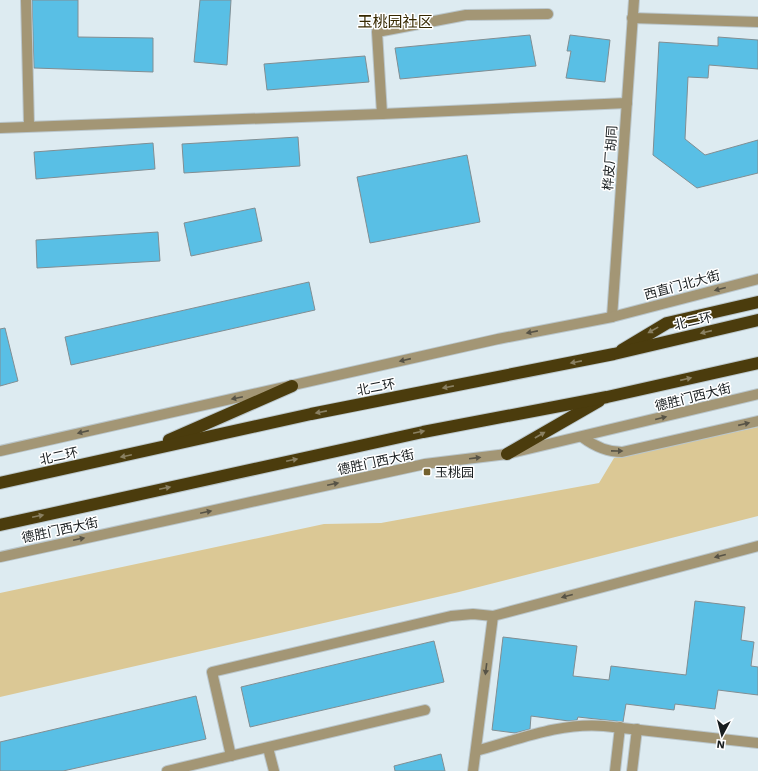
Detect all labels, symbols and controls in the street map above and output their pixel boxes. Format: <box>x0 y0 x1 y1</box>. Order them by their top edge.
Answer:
district label: 玉桃园社区 <box>357 13 433 31</box>
street label: 桦皮厂胡同 <box>600 125 620 191</box>
street label: 西直门北大街 <box>642 268 722 302</box>
one-way arrow <box>714 286 727 292</box>
street label: 北二环 <box>672 309 714 333</box>
one-way arrow <box>647 326 659 333</box>
one-way arrow <box>526 330 538 336</box>
one-way arrow <box>700 330 713 336</box>
one-way arrow <box>399 358 411 364</box>
one-way arrow <box>570 359 582 365</box>
street label: 北二环 <box>355 376 397 398</box>
one-way arrow <box>680 376 693 382</box>
street label: 德胜门西大街 <box>653 380 733 414</box>
one-way arrow <box>442 384 454 390</box>
one-way arrow <box>231 395 244 401</box>
one-way arrow <box>315 409 327 415</box>
one-way arrow <box>655 414 667 420</box>
one-way arrow <box>738 420 751 426</box>
one-way arrow <box>413 429 425 435</box>
one-way arrow <box>77 430 89 436</box>
one-way arrow <box>535 431 546 438</box>
street label: 北二环 <box>38 445 80 467</box>
street label: 德胜门西大街 <box>336 447 416 477</box>
one-way arrow <box>611 448 624 454</box>
one-way arrow <box>119 453 132 459</box>
one-way arrow <box>469 455 481 461</box>
one-way arrow <box>286 457 298 463</box>
place label: 玉桃园 <box>435 465 474 480</box>
marker: 玉桃园 <box>422 467 432 477</box>
one-way arrow <box>327 481 339 487</box>
one-way arrow <box>159 485 171 491</box>
one-way arrow <box>200 508 212 514</box>
one-way arrow <box>32 513 44 519</box>
street label: 德胜门西大街 <box>20 515 100 545</box>
one-way arrow <box>73 536 85 542</box>
one-way arrow <box>714 553 726 559</box>
one-way arrow <box>560 593 572 599</box>
one-way arrow <box>483 663 489 675</box>
north arrow <box>702 715 742 755</box>
text: N <box>716 737 726 751</box>

